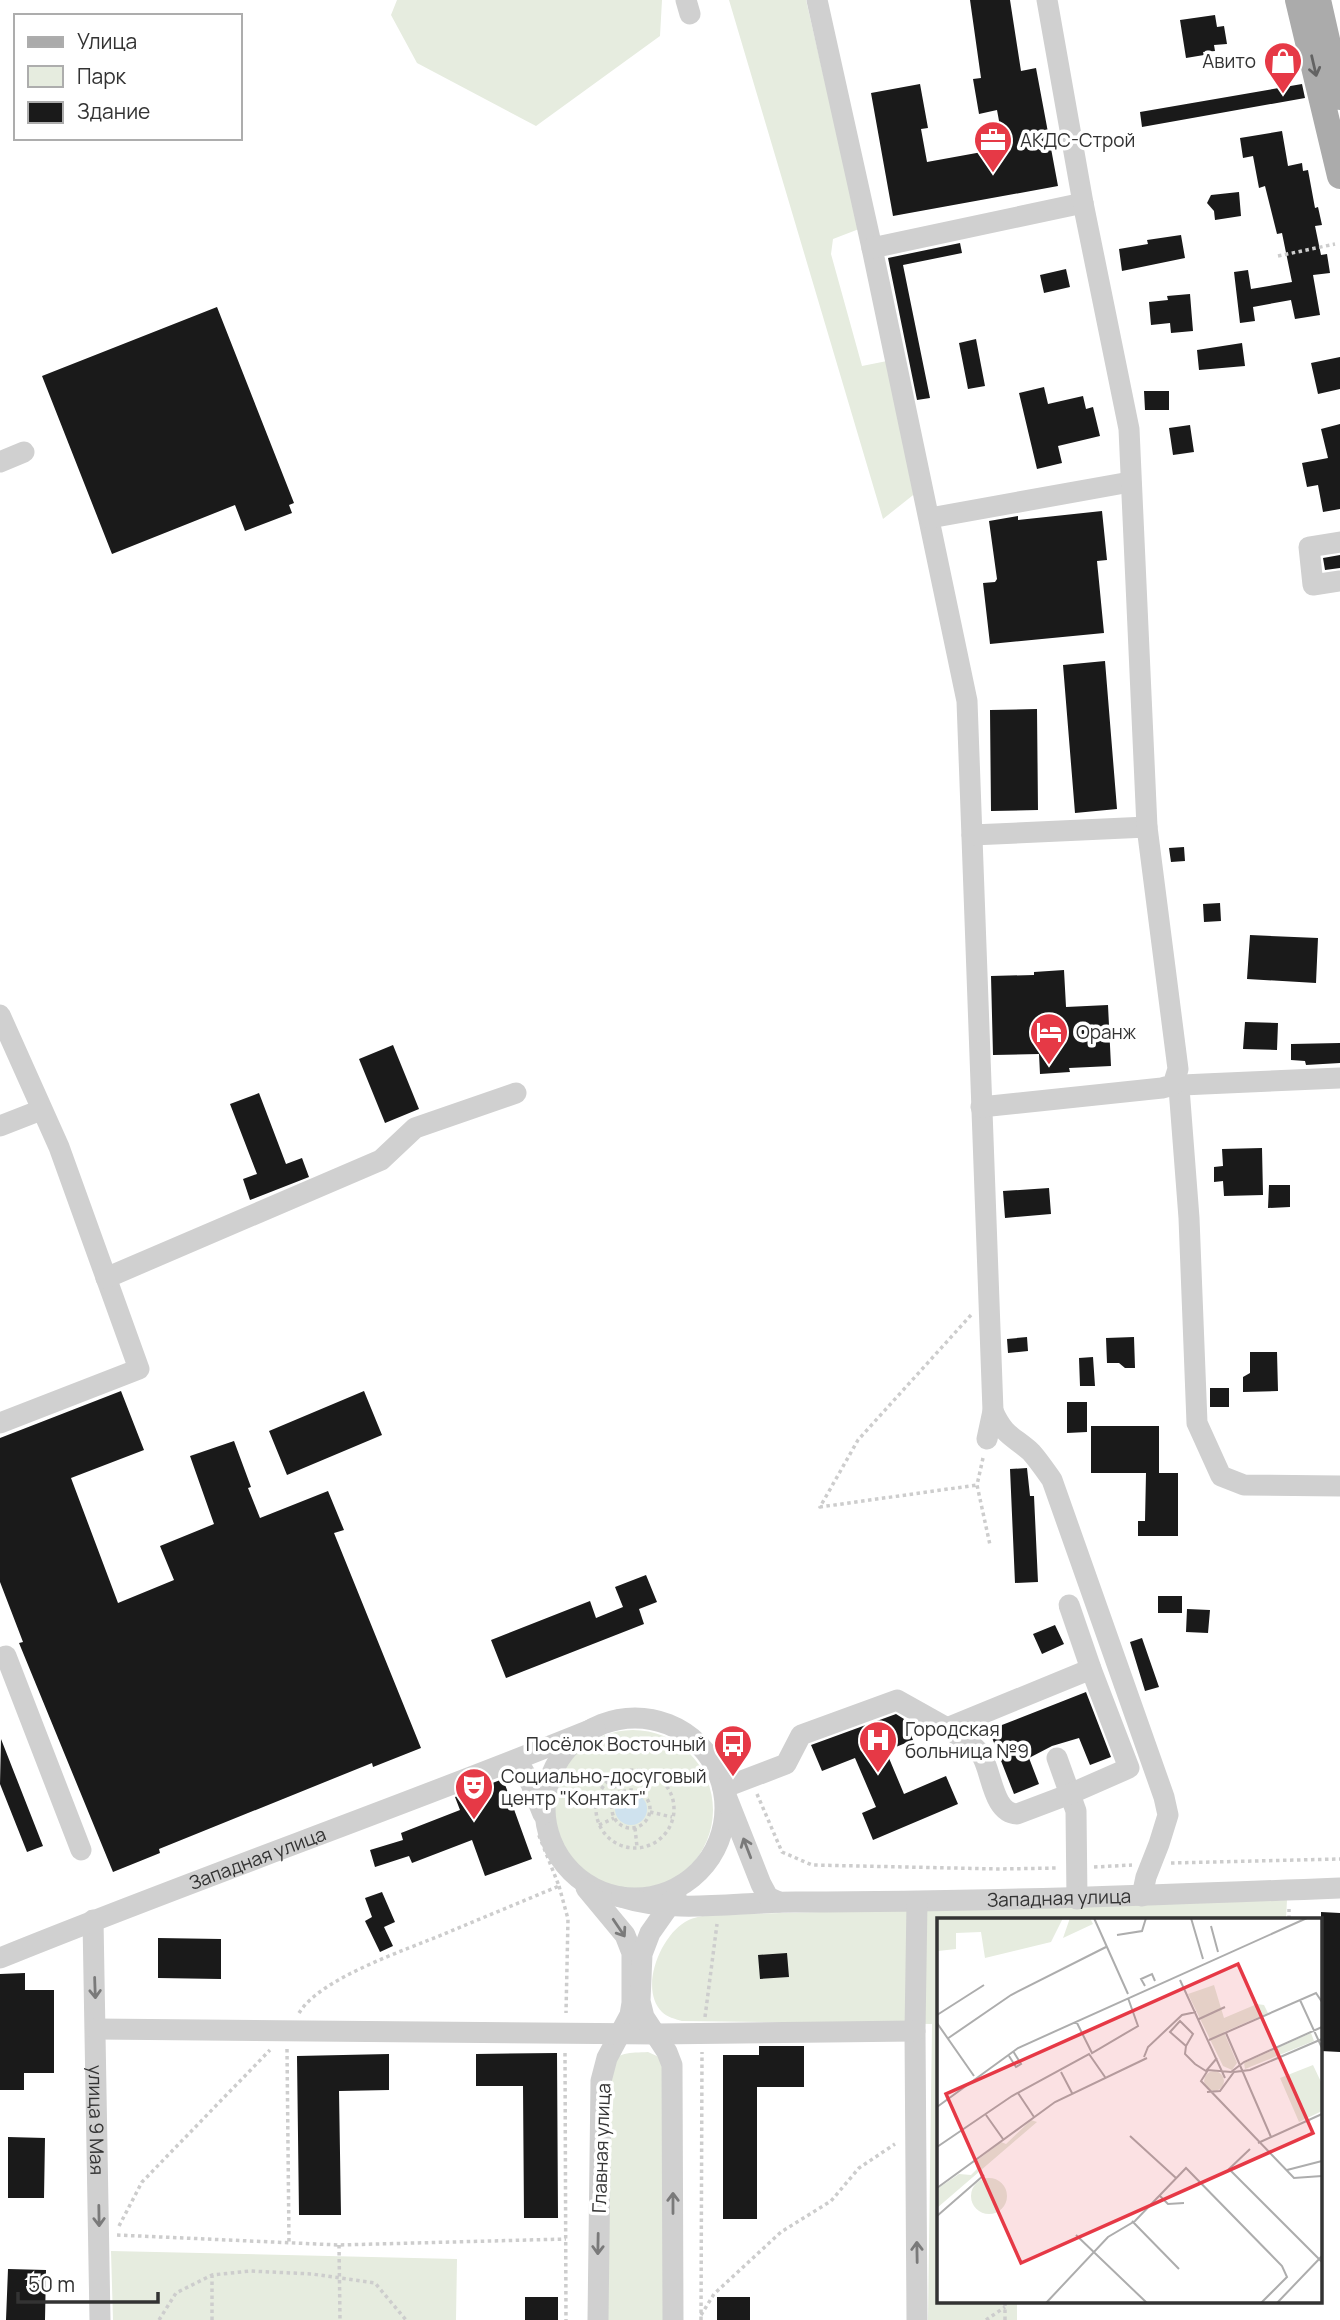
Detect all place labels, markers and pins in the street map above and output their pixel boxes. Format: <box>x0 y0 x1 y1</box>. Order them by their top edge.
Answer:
shop icon: Авито <box>1262 40 1304 95</box>
place label: Авито <box>1202 48 1256 74</box>
office icon: АКДС-Строй <box>972 119 1014 174</box>
place label: АКДС-Строй <box>1020 127 1135 153</box>
hotel icon: Оранж <box>1028 1011 1070 1066</box>
place label: Оранж <box>1076 1019 1137 1045</box>
place label: Городская больница №9 <box>905 1716 1029 1764</box>
hospital icon: Городская больница №9 <box>857 1719 899 1774</box>
bus stop icon: Посёлок Восточный <box>712 1723 754 1778</box>
place label: Посёлок Восточный <box>526 1731 706 1757</box>
place label: Социально-досуговый центр "Контакт" <box>501 1763 707 1811</box>
theatre icon: Социально-досуговый центр "Контакт" <box>453 1766 495 1821</box>

